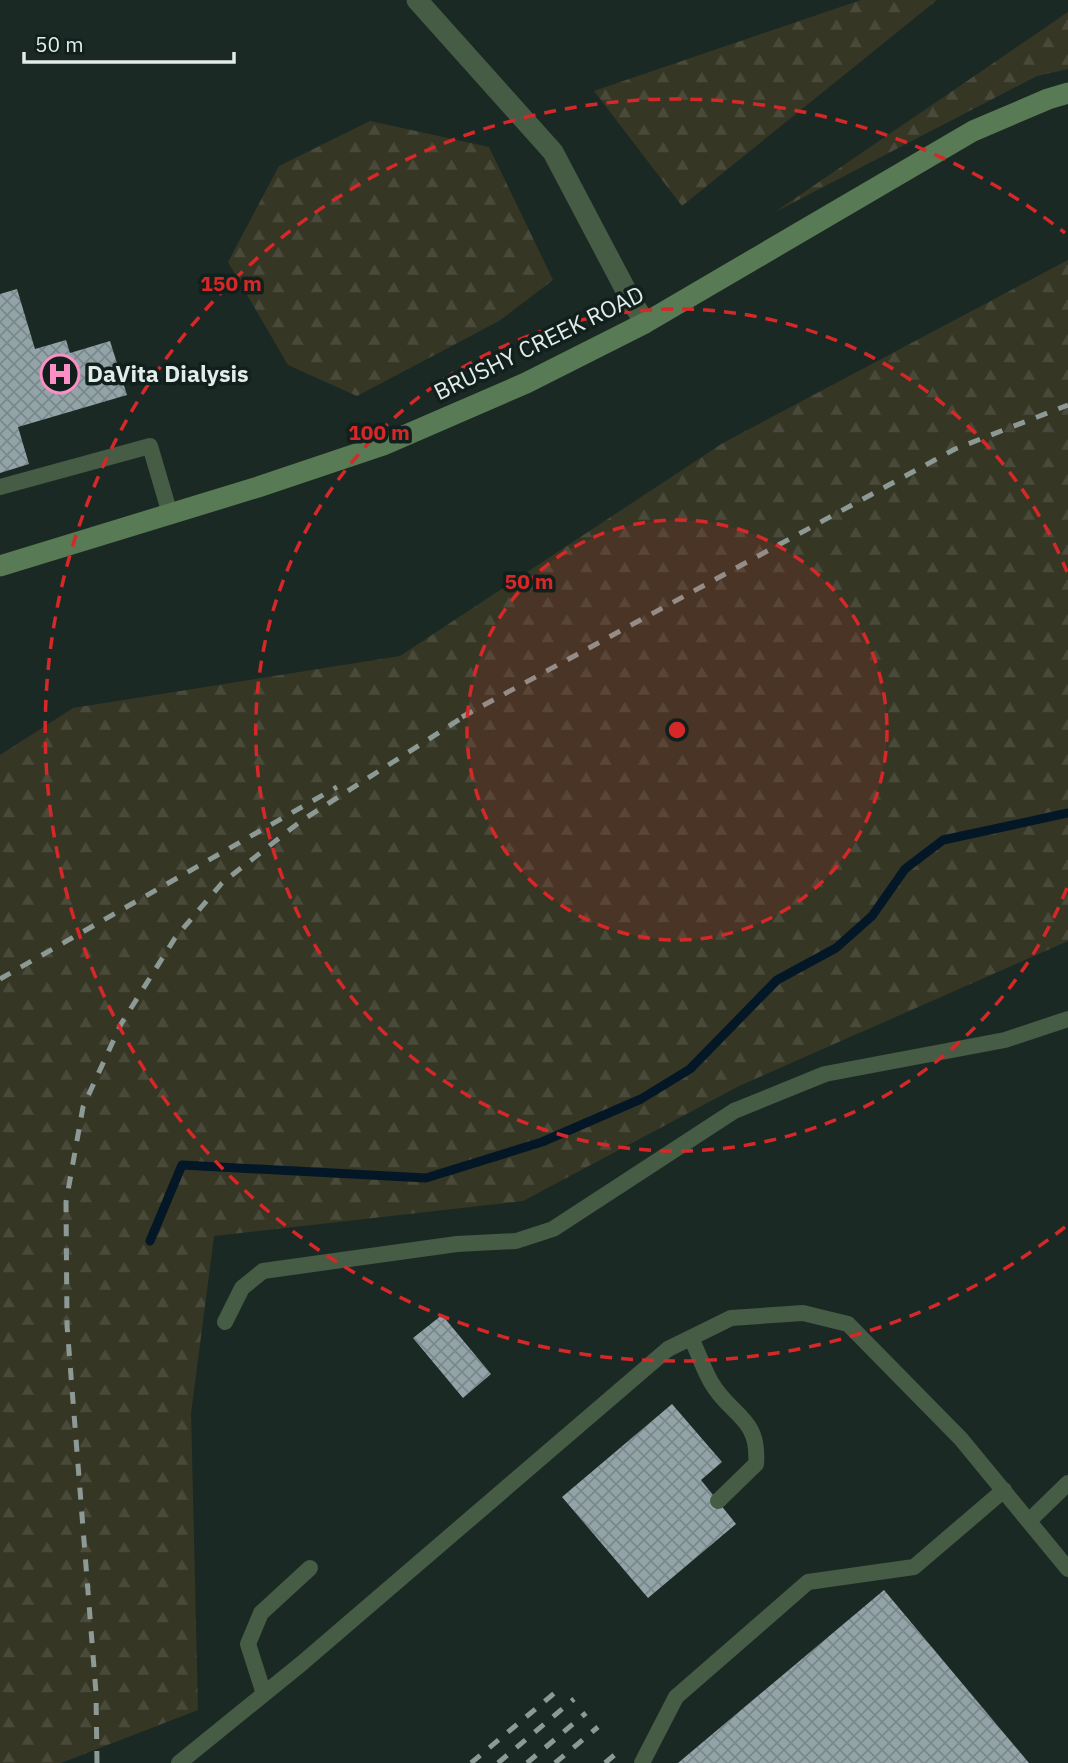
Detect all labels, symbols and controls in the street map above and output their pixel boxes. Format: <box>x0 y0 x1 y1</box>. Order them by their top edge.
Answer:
scale bar <box>24 21 234 65</box>
text: 50 m <box>35 30 84 58</box>
text: 150 m <box>200 269 262 297</box>
street label: BRUSHY CREEK ROAD <box>429 278 649 406</box>
hospital icon: DaVita Dialysis <box>39 353 81 395</box>
place label: DaVita Dialysis <box>87 358 249 388</box>
text: 100 m <box>348 418 410 446</box>
text: 50 m <box>505 567 553 595</box>
centre of rings <box>665 718 689 742</box>

